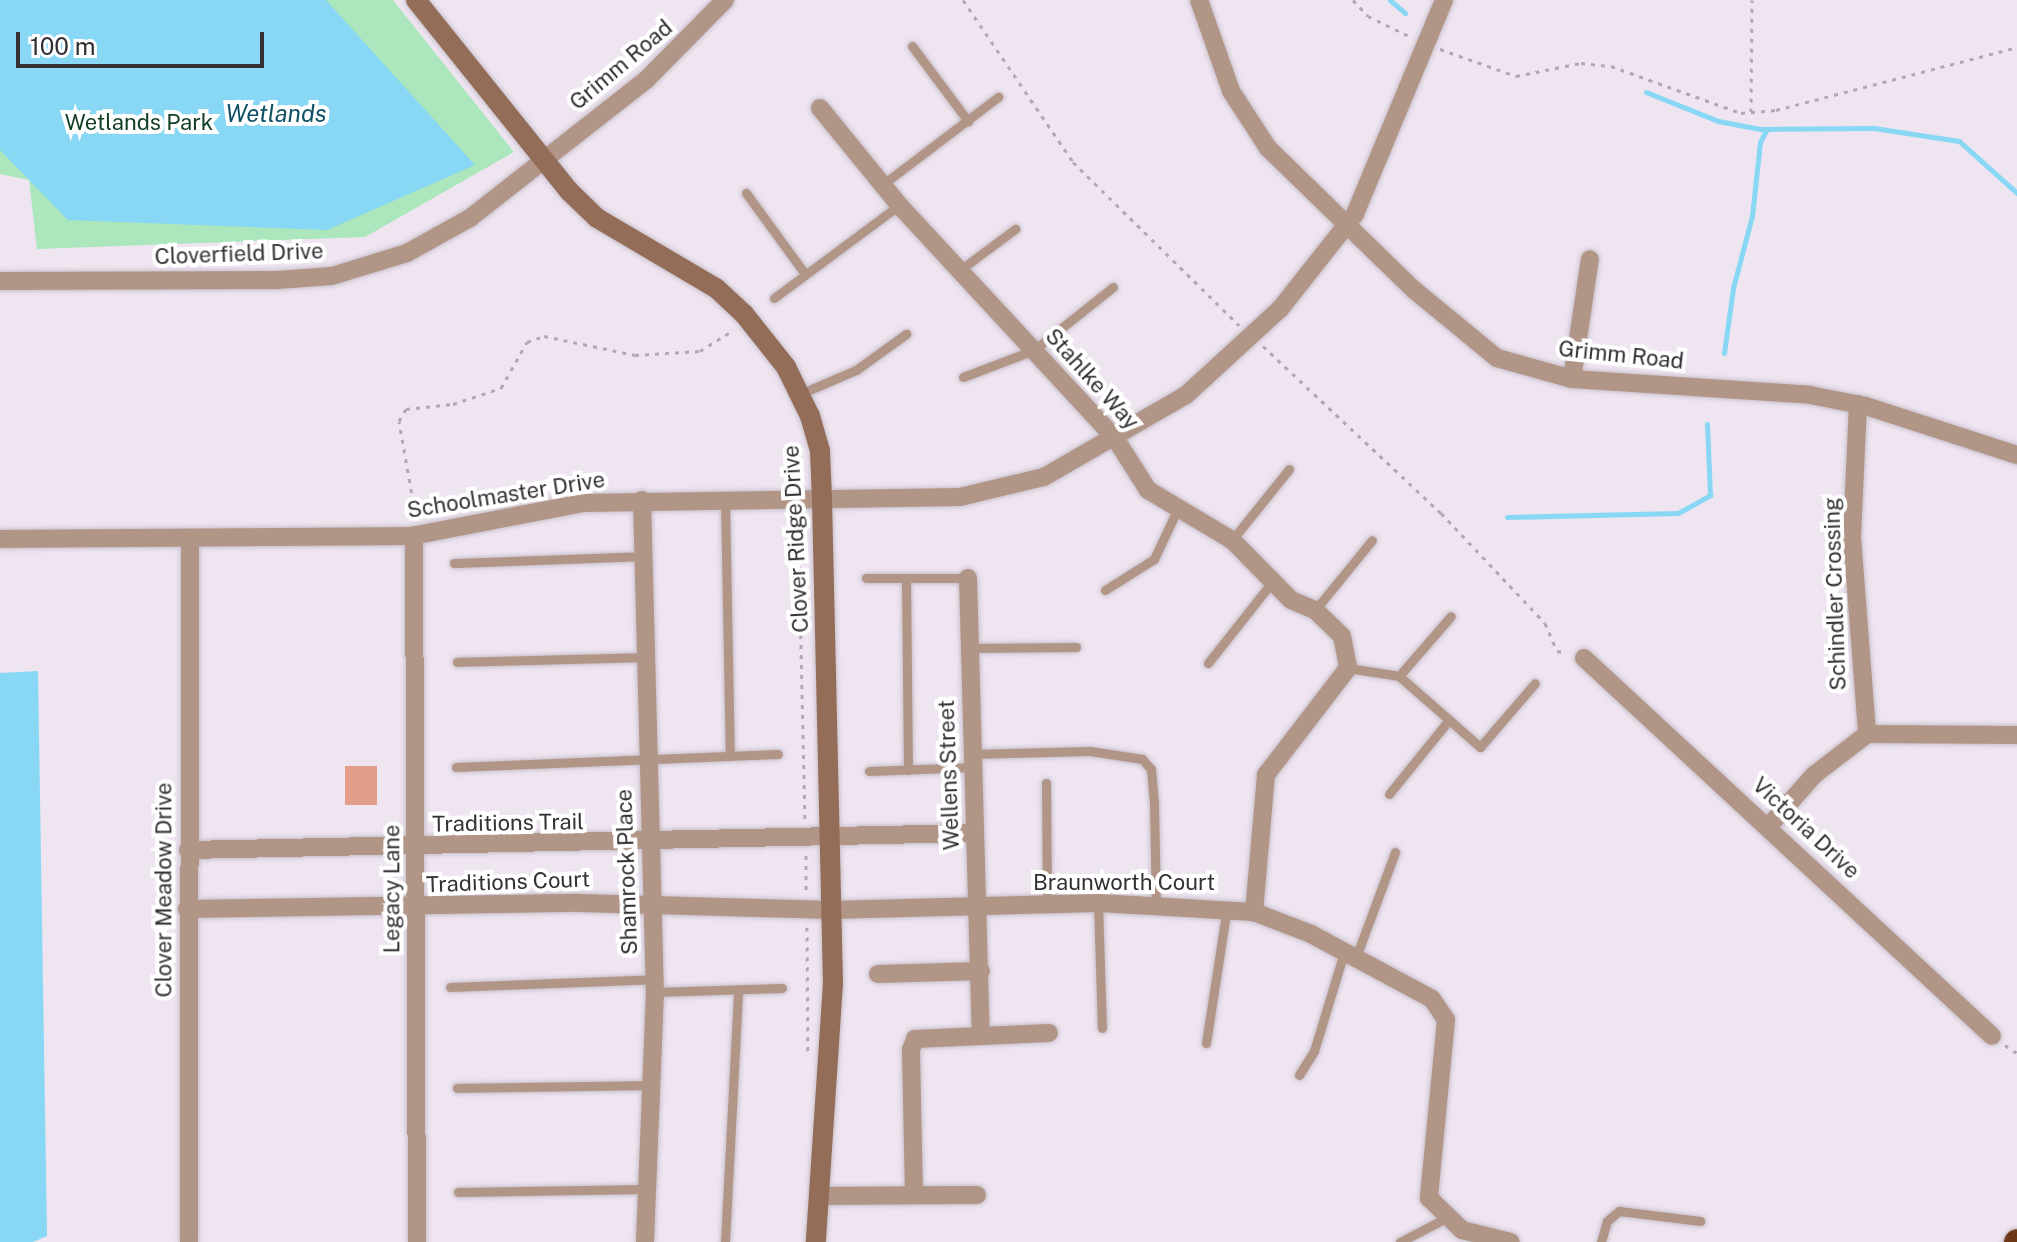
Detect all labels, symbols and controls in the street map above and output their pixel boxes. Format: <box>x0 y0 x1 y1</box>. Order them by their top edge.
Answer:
street label: Grimm Road <box>564 14 678 116</box>
scale bar <box>20 16 268 66</box>
text: 100 m <box>30 32 96 60</box>
water label: Wetlands <box>226 100 326 128</box>
park label: Wetlands Park <box>65 110 213 136</box>
street label: Cloverfield Drive <box>154 238 324 270</box>
street label: Stahlke Way <box>1040 323 1144 435</box>
street label: Grimm Road <box>1557 335 1685 375</box>
street label: Clover Ridge Drive <box>778 445 814 633</box>
street label: Schoolmaster Drive <box>405 466 607 524</box>
street label: Schindler Crossing <box>1818 497 1852 691</box>
street label: Wellens Street <box>933 699 965 851</box>
street label: Victoria Drive <box>1747 772 1865 884</box>
street label: Clover Meadow Drive <box>151 782 177 998</box>
street label: Shamrock Place <box>611 789 643 955</box>
street label: Traditions Trail <box>432 808 584 838</box>
street label: Legacy Lane <box>379 825 405 953</box>
street label: Traditions Court <box>425 866 591 898</box>
street label: Braunworth Court <box>1033 870 1215 896</box>

